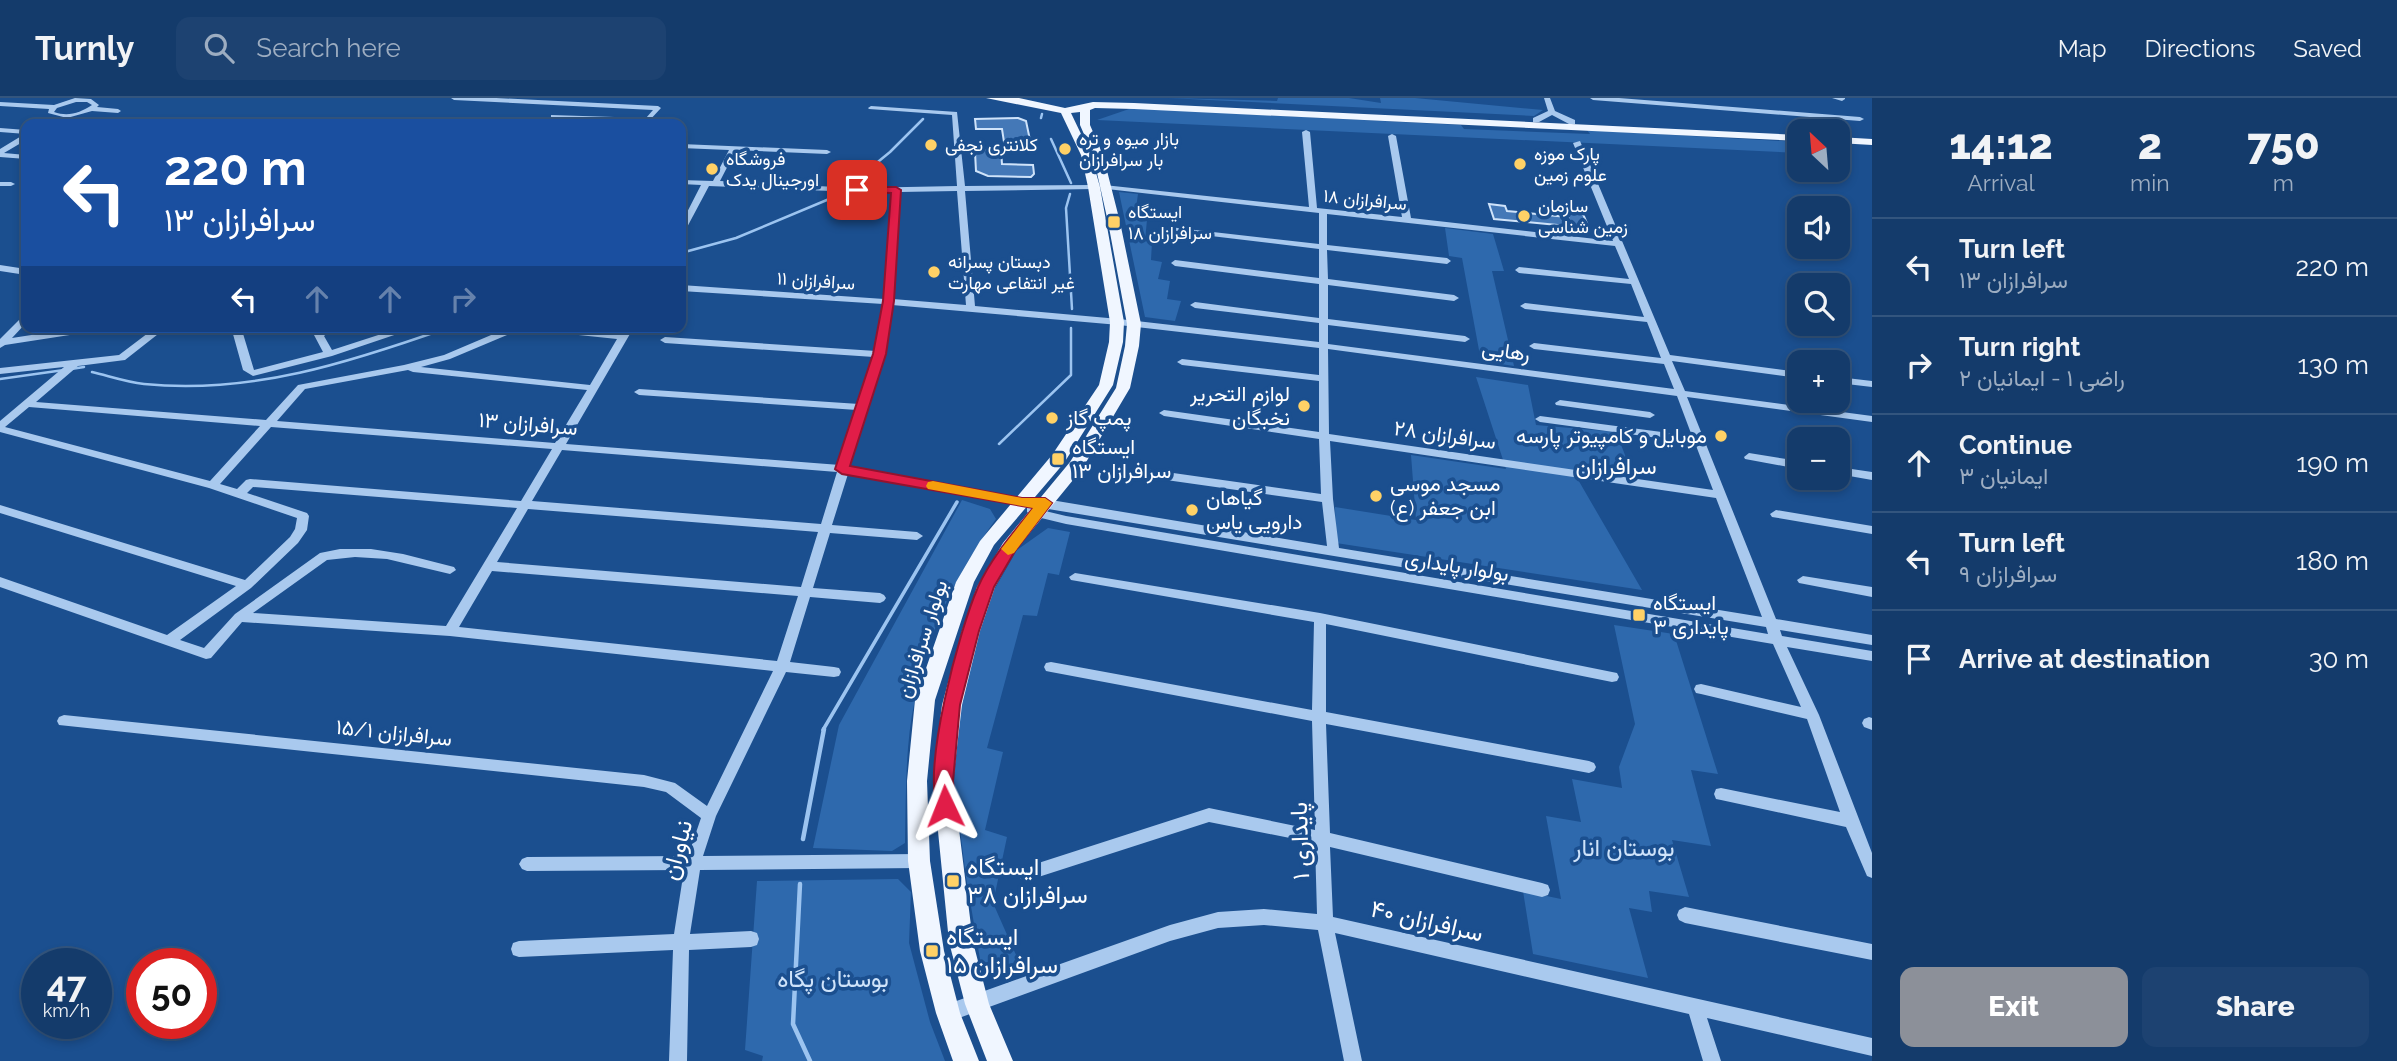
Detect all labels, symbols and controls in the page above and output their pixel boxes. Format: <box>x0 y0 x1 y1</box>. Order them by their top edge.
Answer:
search box <box>176 17 666 80</box>
text: Turnly <box>35 29 134 68</box>
icon: search <box>200 29 238 67</box>
text: Search here <box>256 33 401 63</box>
text: Map <box>2058 34 2107 63</box>
text: Directions <box>2145 34 2255 63</box>
text: Saved <box>2293 34 2362 63</box>
north arrow <box>1787 119 1850 182</box>
map controls <box>1787 119 1850 490</box>
text: 14:12 <box>1949 120 2053 169</box>
text: 2 <box>2138 120 2162 169</box>
text: 750 <box>2247 120 2320 169</box>
place label: بازار میوه و تره بار سرافرازان <box>1079 128 1179 171</box>
place label: کلانتری نجفی <box>945 134 1038 156</box>
marker: کلانتری نجفی <box>923 137 939 153</box>
text: 220 m <box>164 139 307 196</box>
marker: بازار میوه و تره بار سرافرازان <box>1057 141 1073 157</box>
place label: پارک موزه علوم زمین <box>1534 143 1607 187</box>
icon: left <box>49 147 140 238</box>
place label: فروشگاه اورجینال یدک <box>726 148 819 191</box>
marker: پارک موزه علوم زمین <box>1512 156 1528 172</box>
pin <box>827 160 887 220</box>
marker: فروشگاه اورجینال یدک <box>704 161 720 177</box>
text: Arrival <box>1967 169 2035 196</box>
text: min <box>2130 169 2170 196</box>
text: m <box>2273 169 2294 196</box>
icon: arrive <box>838 171 876 209</box>
street label: سرافرازان ۱۸ <box>1322 185 1408 215</box>
place label: سازمان زمین شناسی <box>1538 195 1628 238</box>
button: sound <box>1787 196 1850 259</box>
text: سرافرازان ۱۳ <box>164 201 315 238</box>
place label: ایستگاه سرافرازان ۱۸ <box>1128 201 1212 244</box>
marker: سازمان زمین شناسی <box>1516 208 1532 224</box>
marker: ایستگاه سرافرازان ۱۸ <box>1106 214 1122 230</box>
text: Turn left <box>1959 234 2065 264</box>
icon: left <box>1900 248 1938 286</box>
place label: دبستان پسرانه غیر انتفاعی مهارت <box>948 251 1075 294</box>
text: 220 m <box>2295 252 2369 282</box>
marker: دبستان پسرانه غیر انتفاعی مهارت <box>926 264 942 280</box>
text: سرافرازان ۱۳ <box>1959 266 2068 293</box>
street label: سرافرازان ۱۱ <box>776 267 856 295</box>
button: search <box>1787 273 1850 336</box>
icon: left <box>225 280 263 318</box>
icon: ahead <box>298 280 336 318</box>
icon: ahead <box>371 280 409 318</box>
icon: right <box>444 280 482 318</box>
text: Turn right <box>1959 332 2080 362</box>
street label: رهایی <box>1480 335 1532 367</box>
icon: right <box>1900 346 1938 384</box>
button: + <box>1787 350 1850 413</box>
text: 130 m <box>2298 350 2369 380</box>
text: راضی ۱ - ایمانیان ۲ <box>1959 364 2125 391</box>
place label: لوازم التحریر نخبگان <box>1189 381 1290 430</box>
marker: لوازم التحریر نخبگان <box>1296 398 1312 414</box>
place label: پمپ گاز <box>1065 405 1131 432</box>
street label: سرافرازان ۱۳ <box>477 407 579 441</box>
marker: پمپ گاز <box>1044 410 1060 426</box>
street label: سرافرازان ۲۸ <box>1392 415 1498 455</box>
place label: موبایل و کامپیوتر پارسه <box>1516 423 1707 450</box>
button: − <box>1787 427 1850 490</box>
marker: موبایل و کامپیوتر پارسه <box>1713 428 1729 444</box>
text: Continue <box>1959 430 2072 460</box>
place label: ایستگاه سرافرازان ۱۳ <box>1072 434 1171 484</box>
icon: ahead <box>1900 444 1938 482</box>
text: 190 m <box>2296 448 2369 478</box>
marker: ایستگاه سرافرازان ۱۳ <box>1050 451 1066 467</box>
district label: سرافرازان <box>1575 452 1657 481</box>
text: ایمانیان ۳ <box>1959 462 2048 489</box>
place label: مسجد موسی ابن جعفر (ع) <box>1390 471 1501 522</box>
place label: گیاهان دارویی یاس <box>1206 485 1302 535</box>
marker: مسجد موسی ابن جعفر (ع) <box>1368 488 1384 504</box>
marker: گیاهان دارویی یاس <box>1184 502 1200 518</box>
text: Turn left <box>1959 528 2065 558</box>
icon: left <box>1900 542 1938 580</box>
street label: بولوار پایداری <box>1403 545 1511 588</box>
text: 180 m <box>2296 546 2369 576</box>
text: سرافرازان ۹ <box>1959 560 2057 587</box>
street label: بولوار سرافرازان <box>891 577 953 701</box>
place label: ایستگاه پایداری ۳ <box>1653 590 1729 641</box>
marker: ایستگاه پایداری ۳ <box>1631 607 1647 623</box>
icon: arrive <box>1900 640 1938 678</box>
text: Arrive at destination <box>1959 644 2210 674</box>
text: 30 m <box>2309 644 2369 674</box>
street label: سرافرازان ۱۵/۱ <box>335 714 453 752</box>
position arrow <box>908 769 982 843</box>
street label: پایداری ۱ <box>1284 802 1317 880</box>
street label: نیاوران <box>655 817 699 883</box>
park label: بوستان انار <box>1572 833 1675 863</box>
place label: ایستگاه سرافرازان ۳۸ <box>967 852 1088 910</box>
marker: ایستگاه سرافرازان ۳۸ <box>945 873 961 889</box>
street label: سرافرازان ۴۰ <box>1368 893 1486 949</box>
place label: ایستگاه سرافرازان ۱۵ <box>946 922 1058 980</box>
marker: ایستگاه سرافرازان ۱۵ <box>924 943 940 959</box>
speed limit sign: 50 <box>126 948 217 1039</box>
text: 47 <box>47 964 86 1005</box>
park label: بوستان پگاه <box>777 964 889 995</box>
button: Exit <box>1900 967 2128 1047</box>
button: Share <box>2142 967 2369 1047</box>
text: km/h <box>43 1000 90 1021</box>

